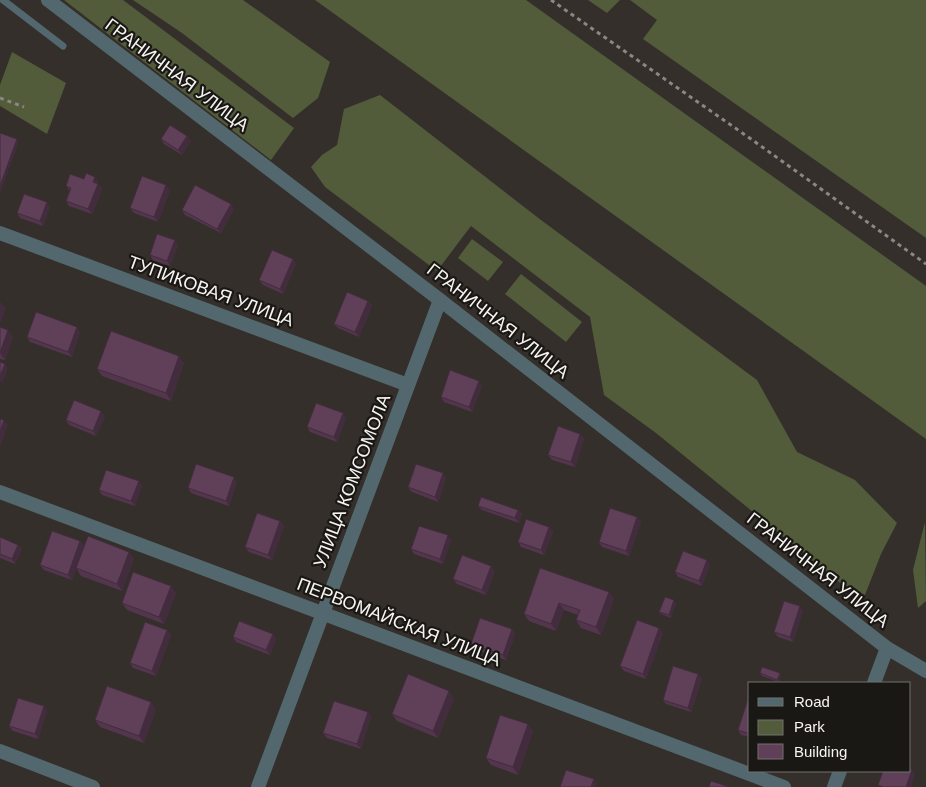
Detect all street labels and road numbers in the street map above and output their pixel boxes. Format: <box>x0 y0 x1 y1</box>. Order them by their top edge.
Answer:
street label: ГРАНИЧНАЯ УЛИЦА <box>101 15 253 135</box>
street label: ТУПИКОВАЯ УЛИЦА <box>125 252 297 330</box>
street label: ГРАНИЧНАЯ УЛИЦА <box>423 259 573 383</box>
street label: УЛИЦА КОМСОМОЛА <box>310 391 394 571</box>
street label: ГРАНИЧНАЯ УЛИЦА <box>743 508 893 632</box>
street label: ПЕРВОМАЙСКАЯ УЛИЦА <box>294 573 504 670</box>

